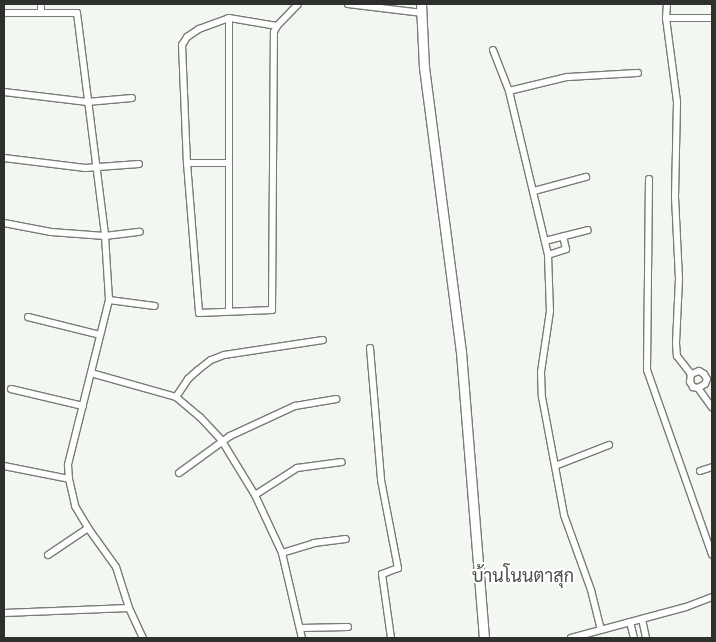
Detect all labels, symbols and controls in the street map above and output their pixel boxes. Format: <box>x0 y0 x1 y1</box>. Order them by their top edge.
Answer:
district label: บ้านโนนตาสุก <box>472 566 574 588</box>

